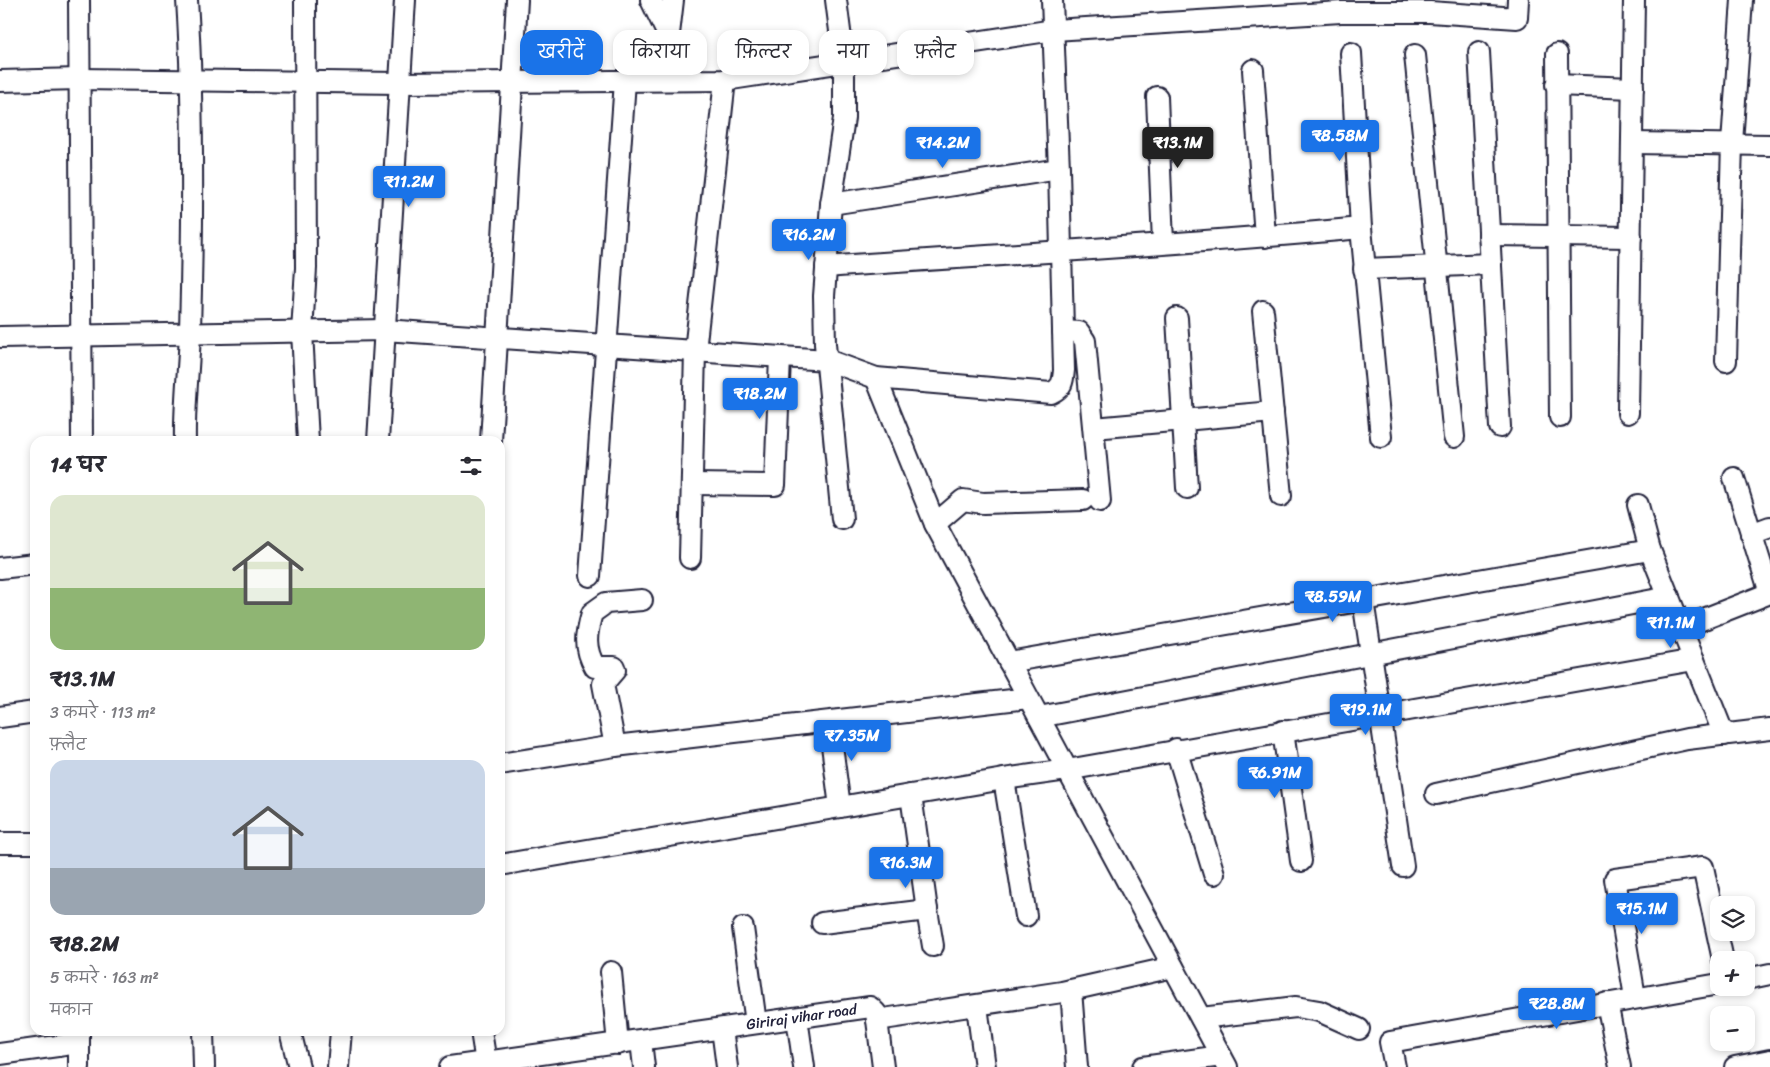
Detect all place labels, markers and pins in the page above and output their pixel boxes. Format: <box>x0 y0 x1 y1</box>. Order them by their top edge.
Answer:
pin: ₹8.58M <box>1299 120 1381 162</box>
pin: ₹14.2M <box>902 126 984 169</box>
pin: ₹13.1M <box>1137 126 1219 169</box>
pin: ₹11.2M <box>368 166 450 208</box>
pin: ₹16.2M <box>768 218 850 261</box>
pin: ₹18.2M <box>719 378 801 420</box>
pin: ₹8.59M <box>1292 580 1374 623</box>
pin: ₹11.1M <box>1630 606 1712 649</box>
pin: ₹19.1M <box>1325 694 1407 736</box>
pin: ₹7.35M <box>811 720 893 762</box>
pin: ₹6.91M <box>1234 756 1316 799</box>
pin: ₹16.3M <box>865 846 947 889</box>
pin: ₹15.1M <box>1601 892 1683 935</box>
pin: ₹28.8M <box>1516 988 1598 1030</box>

